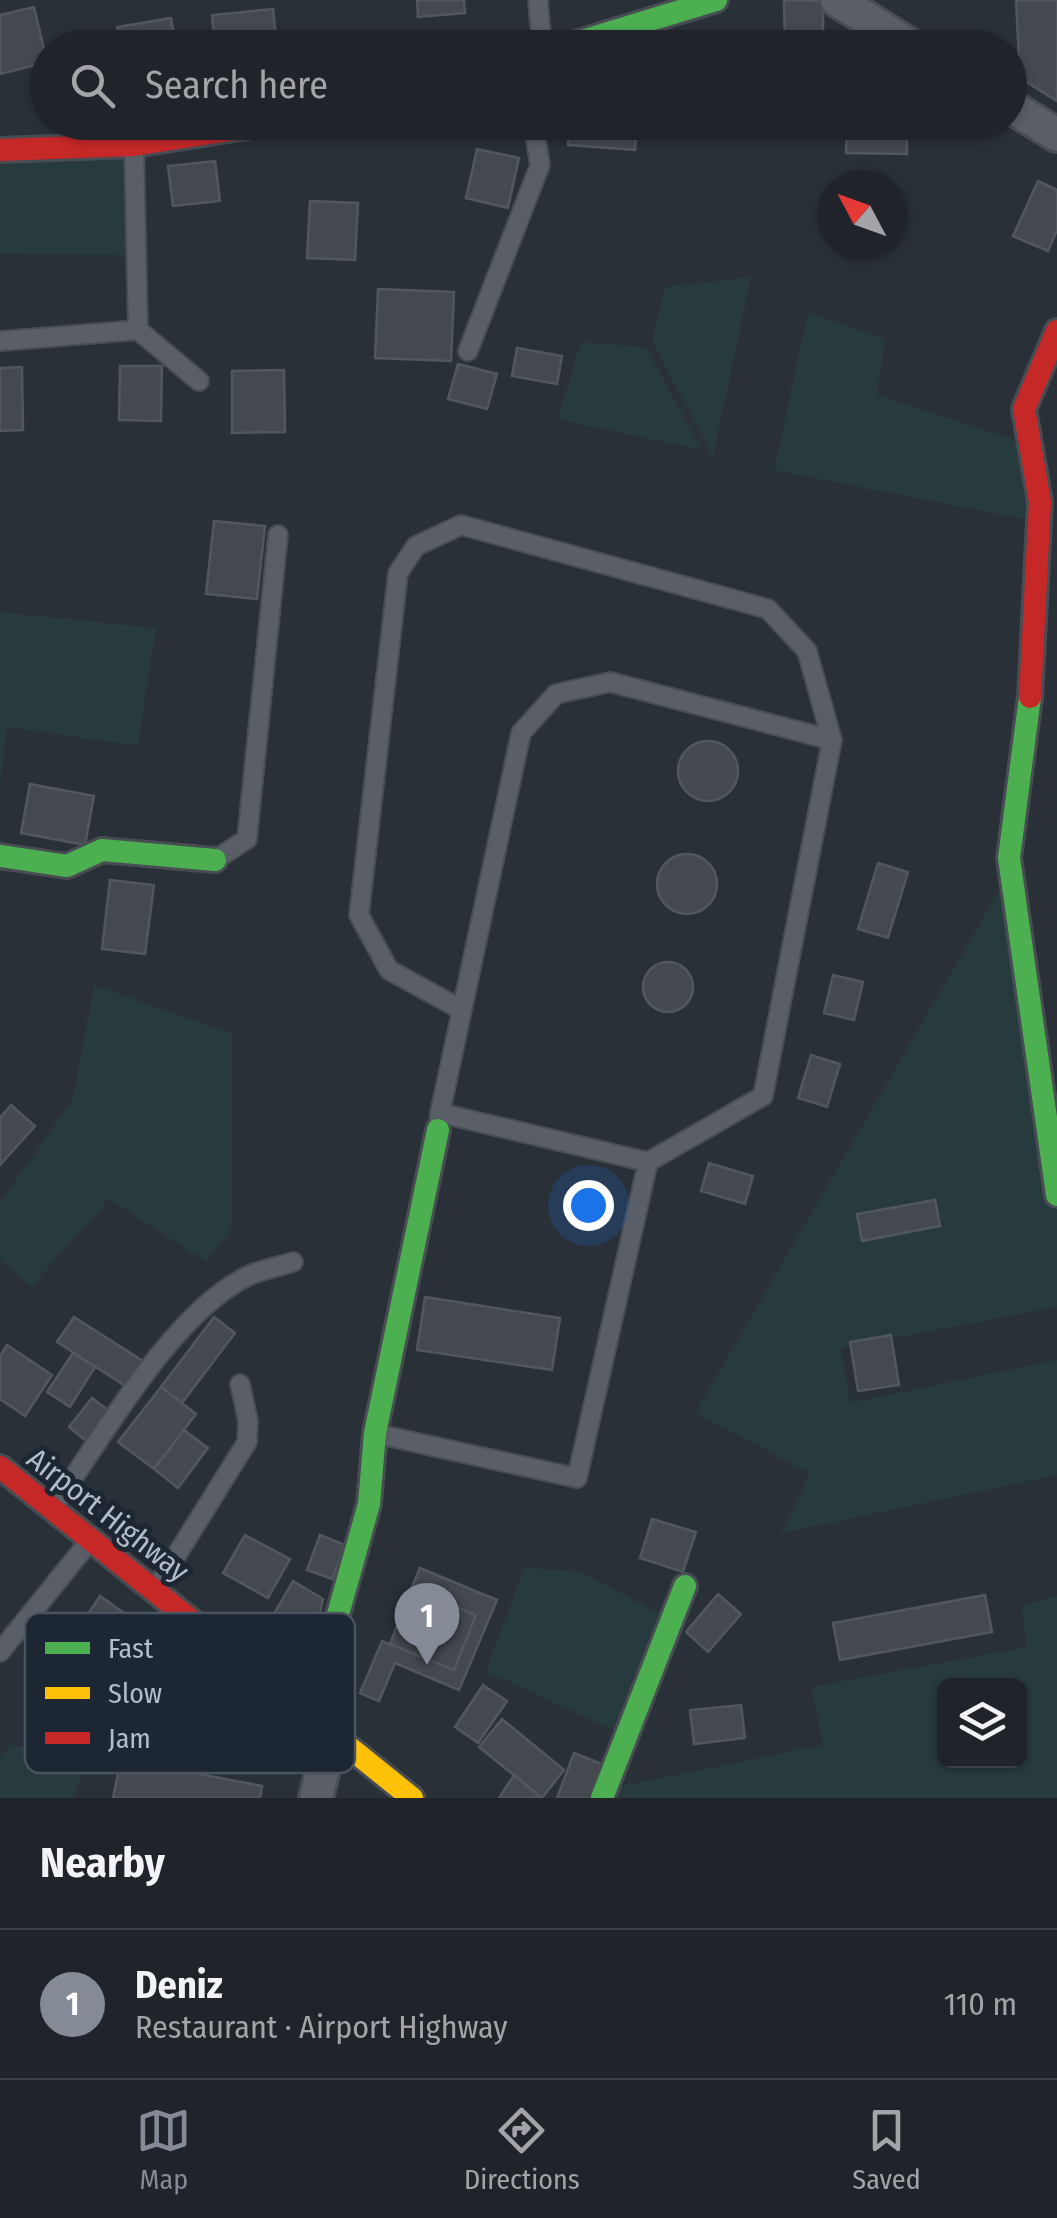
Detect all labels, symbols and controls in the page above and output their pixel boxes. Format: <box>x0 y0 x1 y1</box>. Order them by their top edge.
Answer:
search box <box>30 30 1027 140</box>
icon: search <box>65 58 120 113</box>
text: Search here <box>145 62 328 108</box>
north arrow <box>817 170 907 260</box>
your location <box>563 1180 614 1231</box>
street label: Airport Highway <box>20 1441 197 1590</box>
pin: 1 <box>394 1582 460 1665</box>
legend <box>25 1613 355 1773</box>
text: Fast <box>108 1632 154 1665</box>
text: Slow <box>108 1677 162 1710</box>
map controls <box>937 1678 1027 1768</box>
button: layers <box>937 1678 1027 1768</box>
text: Jam <box>108 1722 151 1755</box>
text: Nearby <box>40 1838 165 1888</box>
text: Deniz <box>135 1962 223 2008</box>
text: 1 <box>66 1985 79 2023</box>
text: 110 m <box>944 1985 1017 2023</box>
text: Restaurant · Airport Highway <box>135 2008 508 2046</box>
tab: Map <box>136 2103 191 2196</box>
tab: Directions <box>464 2103 580 2196</box>
tab: Saved <box>852 2103 921 2196</box>

